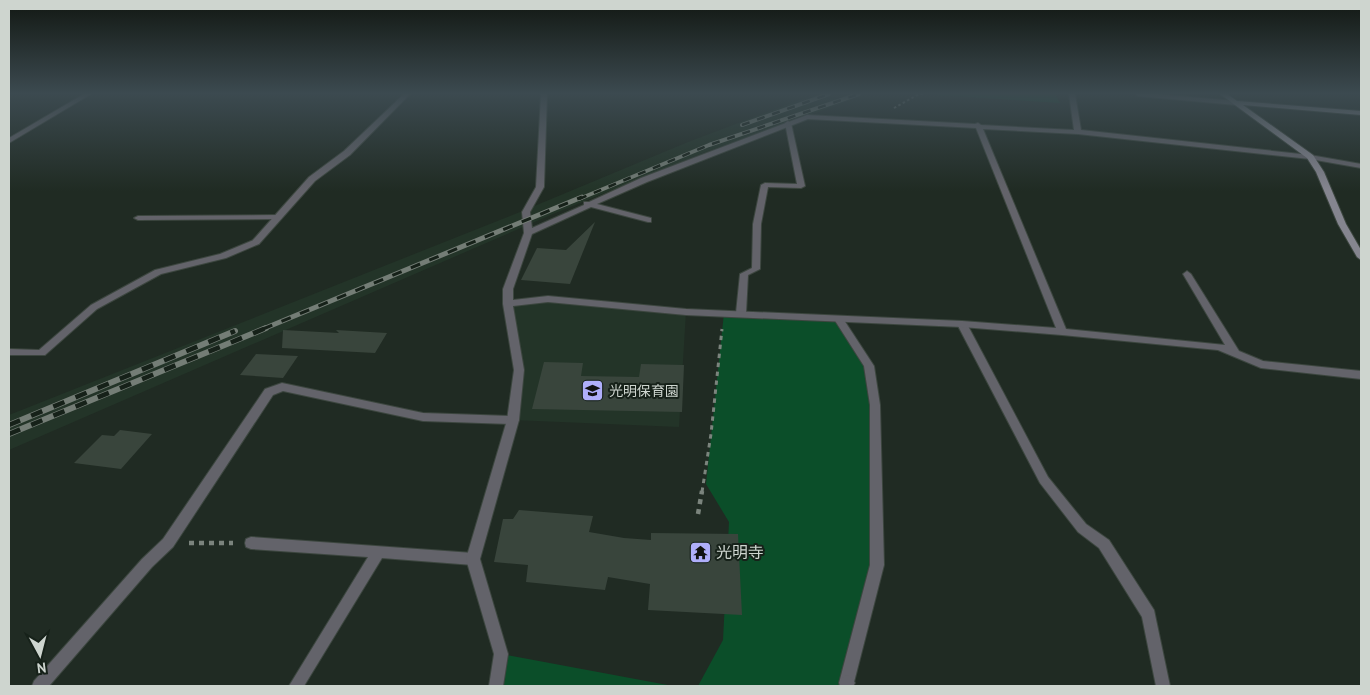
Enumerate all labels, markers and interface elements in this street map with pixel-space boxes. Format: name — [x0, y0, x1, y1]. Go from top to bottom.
school or university icon: 光明保育園 — [581, 379, 605, 403]
place label: 光明保育園 — [609, 382, 679, 400]
temple icon: 光明寺 — [688, 540, 712, 564]
place label: 光明寺 — [716, 542, 764, 562]
north arrow — [15, 630, 65, 680]
text: N — [36, 658, 47, 677]

